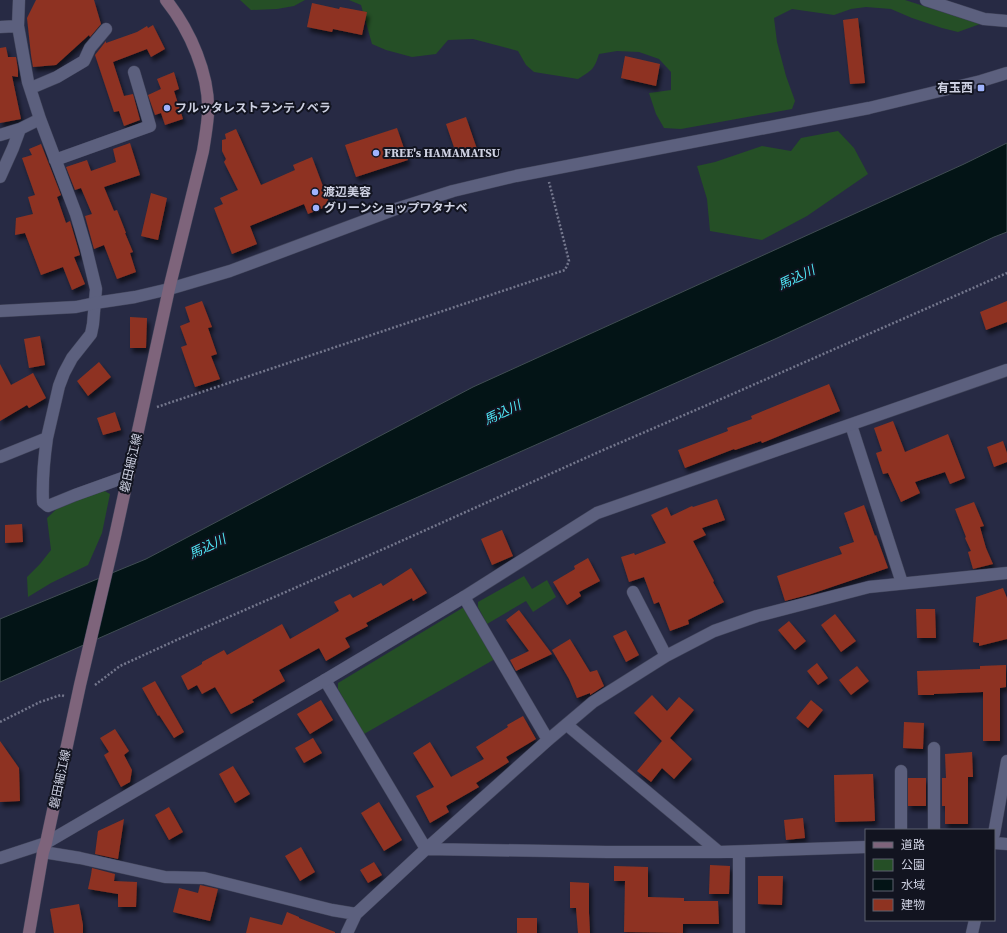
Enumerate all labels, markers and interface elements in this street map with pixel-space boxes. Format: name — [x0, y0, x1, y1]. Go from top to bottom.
place label: 有玉西 — [937, 80, 973, 96]
marker: 有玉西 — [976, 83, 986, 93]
place label: フルッタレストランテノベラ — [175, 100, 331, 116]
marker: フルッタレストランテノベラ — [162, 103, 172, 113]
place label: FREE's HAMAMATSU — [384, 145, 500, 161]
marker: FREE's HAMAMATSU — [371, 148, 381, 158]
place label: 渡辺美容 — [323, 184, 371, 200]
marker: 渡辺美容 — [310, 187, 320, 197]
place label: グリーンショップワタナベ — [324, 200, 467, 216]
marker: グリーンショップワタナベ — [311, 203, 321, 213]
water label: 馬込川 — [775, 261, 819, 293]
water label: 馬込川 — [481, 396, 525, 428]
street label: 磐田細江線 — [116, 432, 146, 494]
water label: 馬込川 — [186, 530, 230, 562]
street label: 磐田細江線 — [46, 748, 74, 810]
legend — [865, 829, 995, 921]
text: 道路 — [901, 837, 925, 853]
text: 公園 — [901, 857, 925, 873]
text: 水域 — [901, 877, 925, 893]
text: 建物 — [901, 897, 925, 913]

